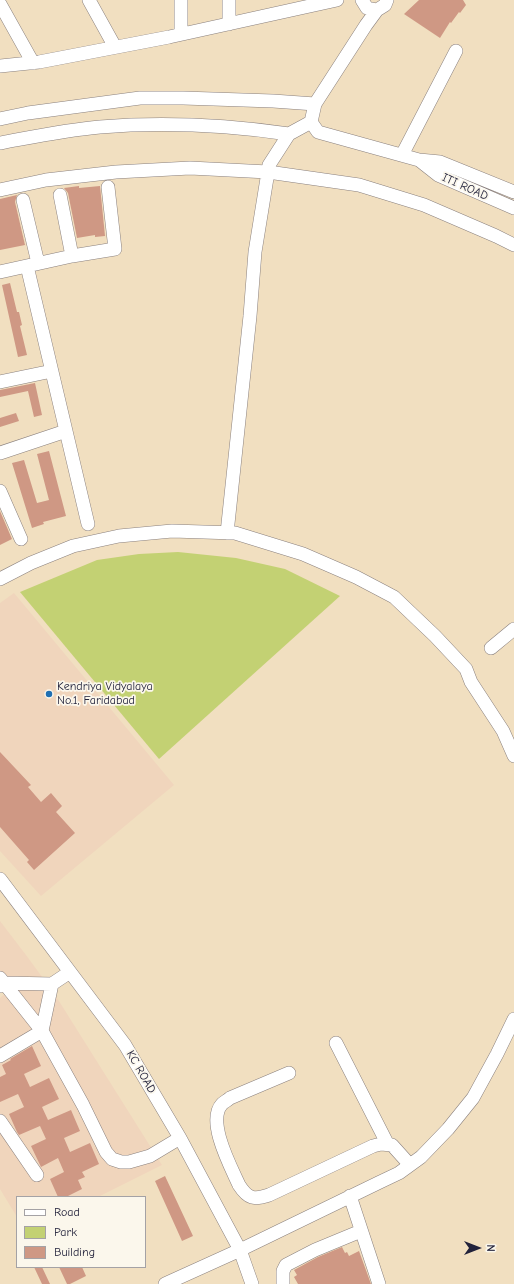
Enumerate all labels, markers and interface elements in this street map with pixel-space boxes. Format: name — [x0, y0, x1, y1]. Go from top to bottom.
street label: ITI ROAD — [440, 170, 490, 204]
place label: Kendriya Vidyalaya No.1, Faridabad — [57, 680, 153, 708]
marker: Kendriya Vidyalaya No.1, Faridabad — [44, 689, 54, 699]
street label: KC ROAD — [123, 1048, 159, 1096]
legend — [16, 1196, 146, 1268]
text: Road — [54, 1205, 80, 1219]
text: Park — [54, 1225, 77, 1239]
north arrow — [458, 1228, 498, 1268]
text: N — [484, 1244, 497, 1252]
text: Building — [54, 1245, 95, 1259]

